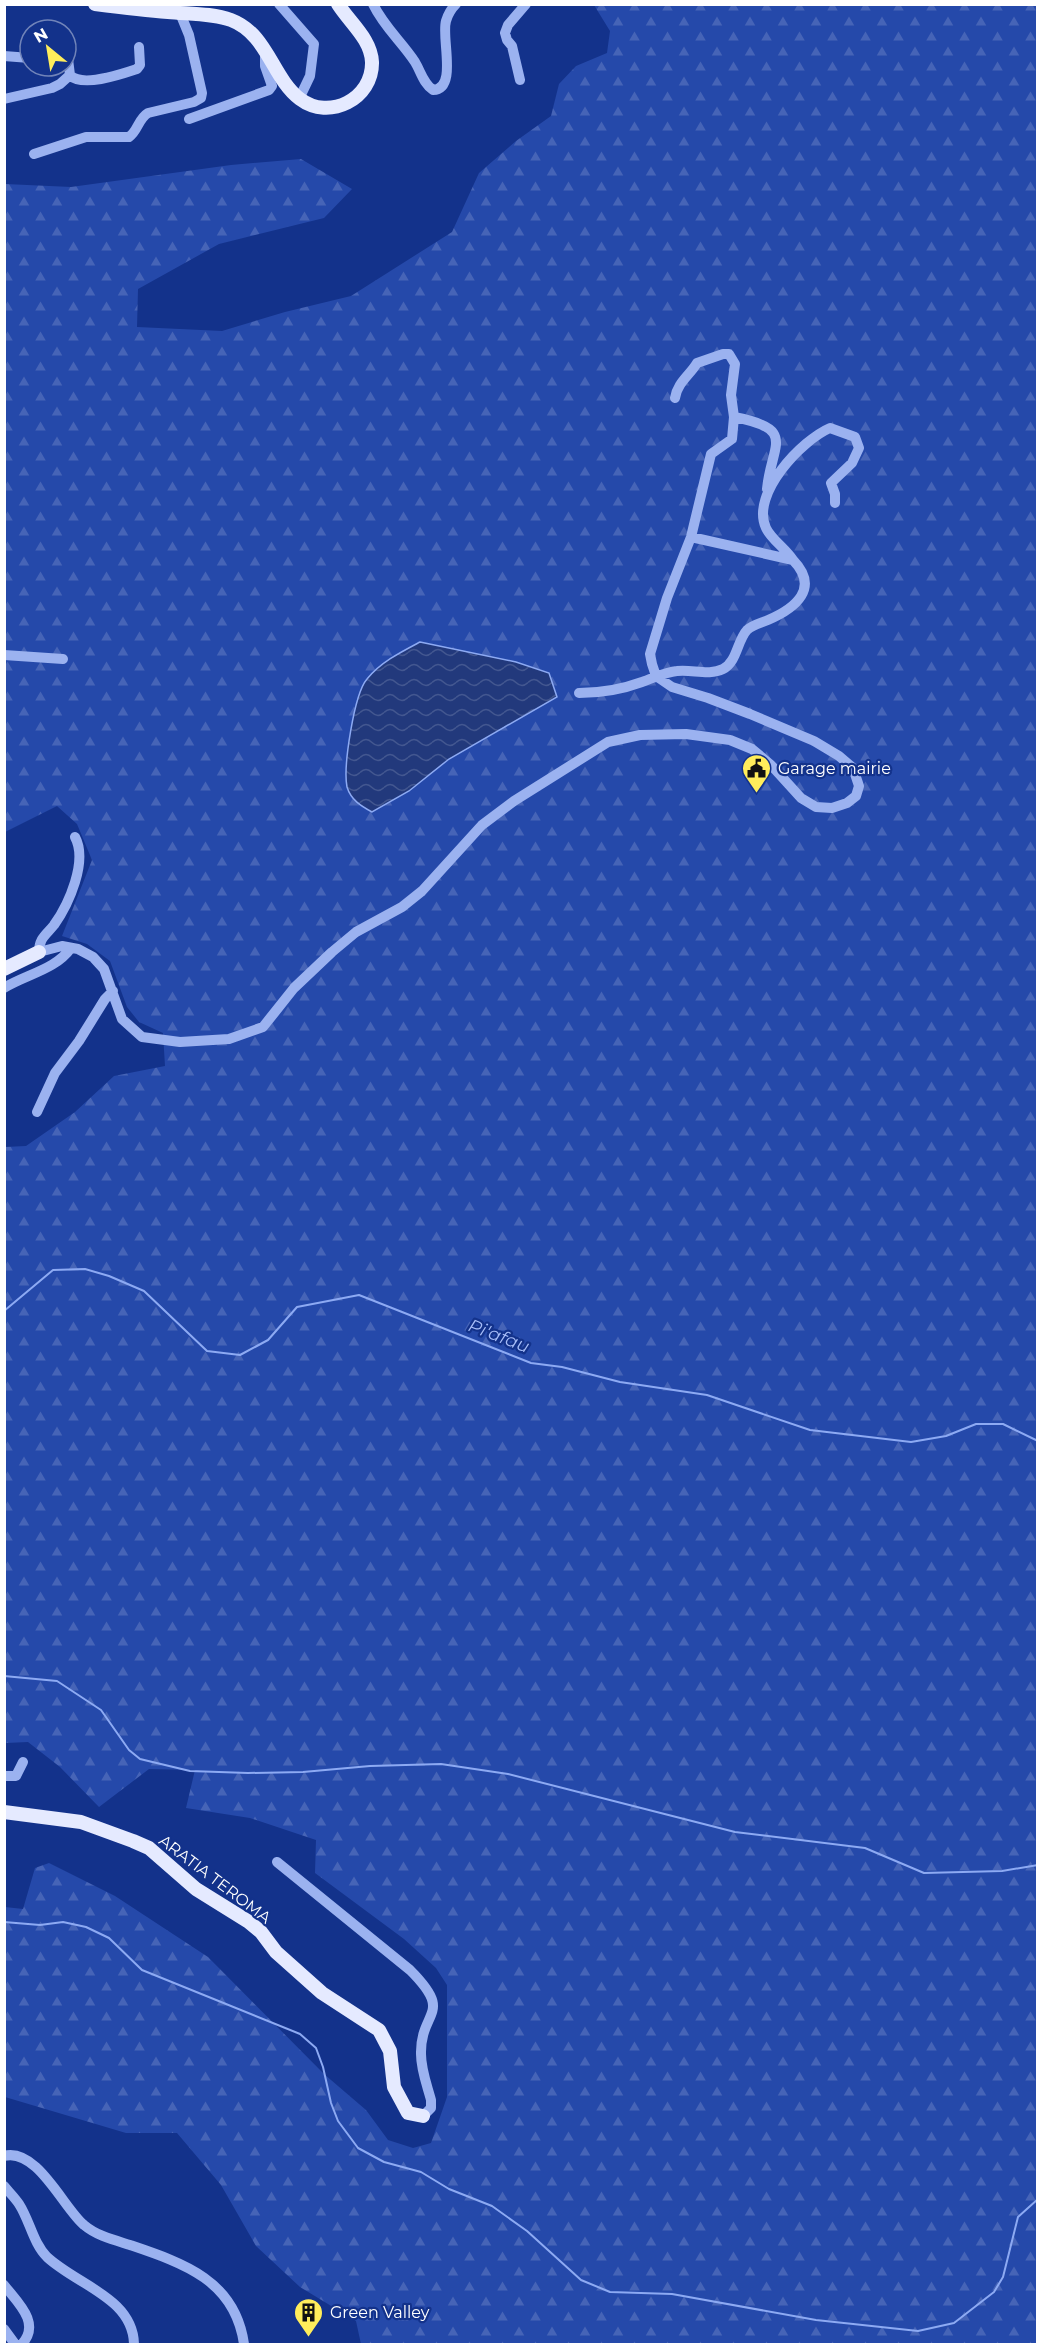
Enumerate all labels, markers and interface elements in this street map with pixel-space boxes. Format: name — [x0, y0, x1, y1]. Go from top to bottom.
north arrow — [18, 18, 78, 78]
text: N — [30, 24, 51, 47]
public building icon: Garage mairie — [741, 752, 773, 794]
place label: Garage mairie — [778, 759, 891, 778]
water label: Pi'afau — [465, 1314, 533, 1358]
street label: ARATIA TEROMA — [155, 1831, 275, 1928]
building icon: Green Valley — [293, 2296, 325, 2338]
place label: Green Valley — [330, 2303, 430, 2322]

